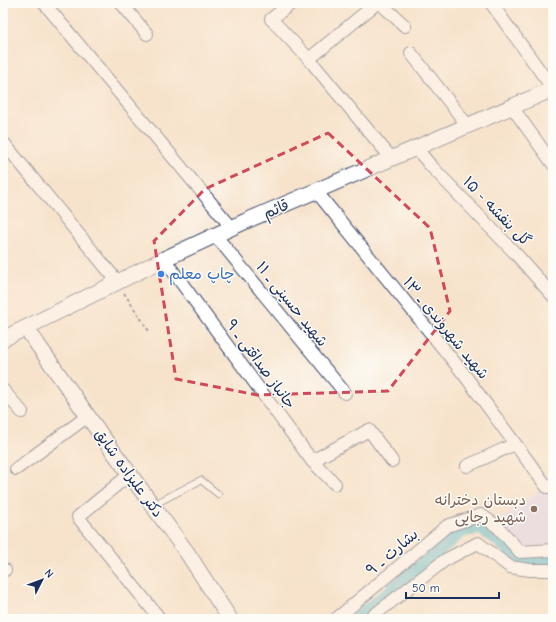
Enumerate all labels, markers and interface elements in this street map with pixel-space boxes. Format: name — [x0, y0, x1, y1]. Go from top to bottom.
street label: گل بنفشه - ۱۵ — [459, 172, 535, 250]
street label: قائم — [260, 196, 293, 225]
street label: شهید حسینی ـ ۱۱ — [252, 258, 332, 351]
place label: چاپ معلم — [169, 265, 234, 286]
marker: چاپ معلم — [156, 269, 166, 279]
street label: شهید شهروندی ـ ۱۳ — [399, 273, 493, 383]
street label: جانباز صداقتی ـ ۹ — [222, 316, 299, 413]
street label: دکتر علیزاده شایق — [91, 425, 167, 521]
place label: دبستان دخترانه شهید رجایی — [435, 491, 526, 527]
marker: دبستان دخترانه شهید رجایی — [529, 504, 539, 514]
street label: بشارت ـ ۹ — [362, 525, 422, 579]
north arrow — [22, 560, 62, 600]
text: N — [42, 567, 56, 581]
scale bar — [406, 574, 499, 600]
text: 50 m — [412, 581, 440, 595]

